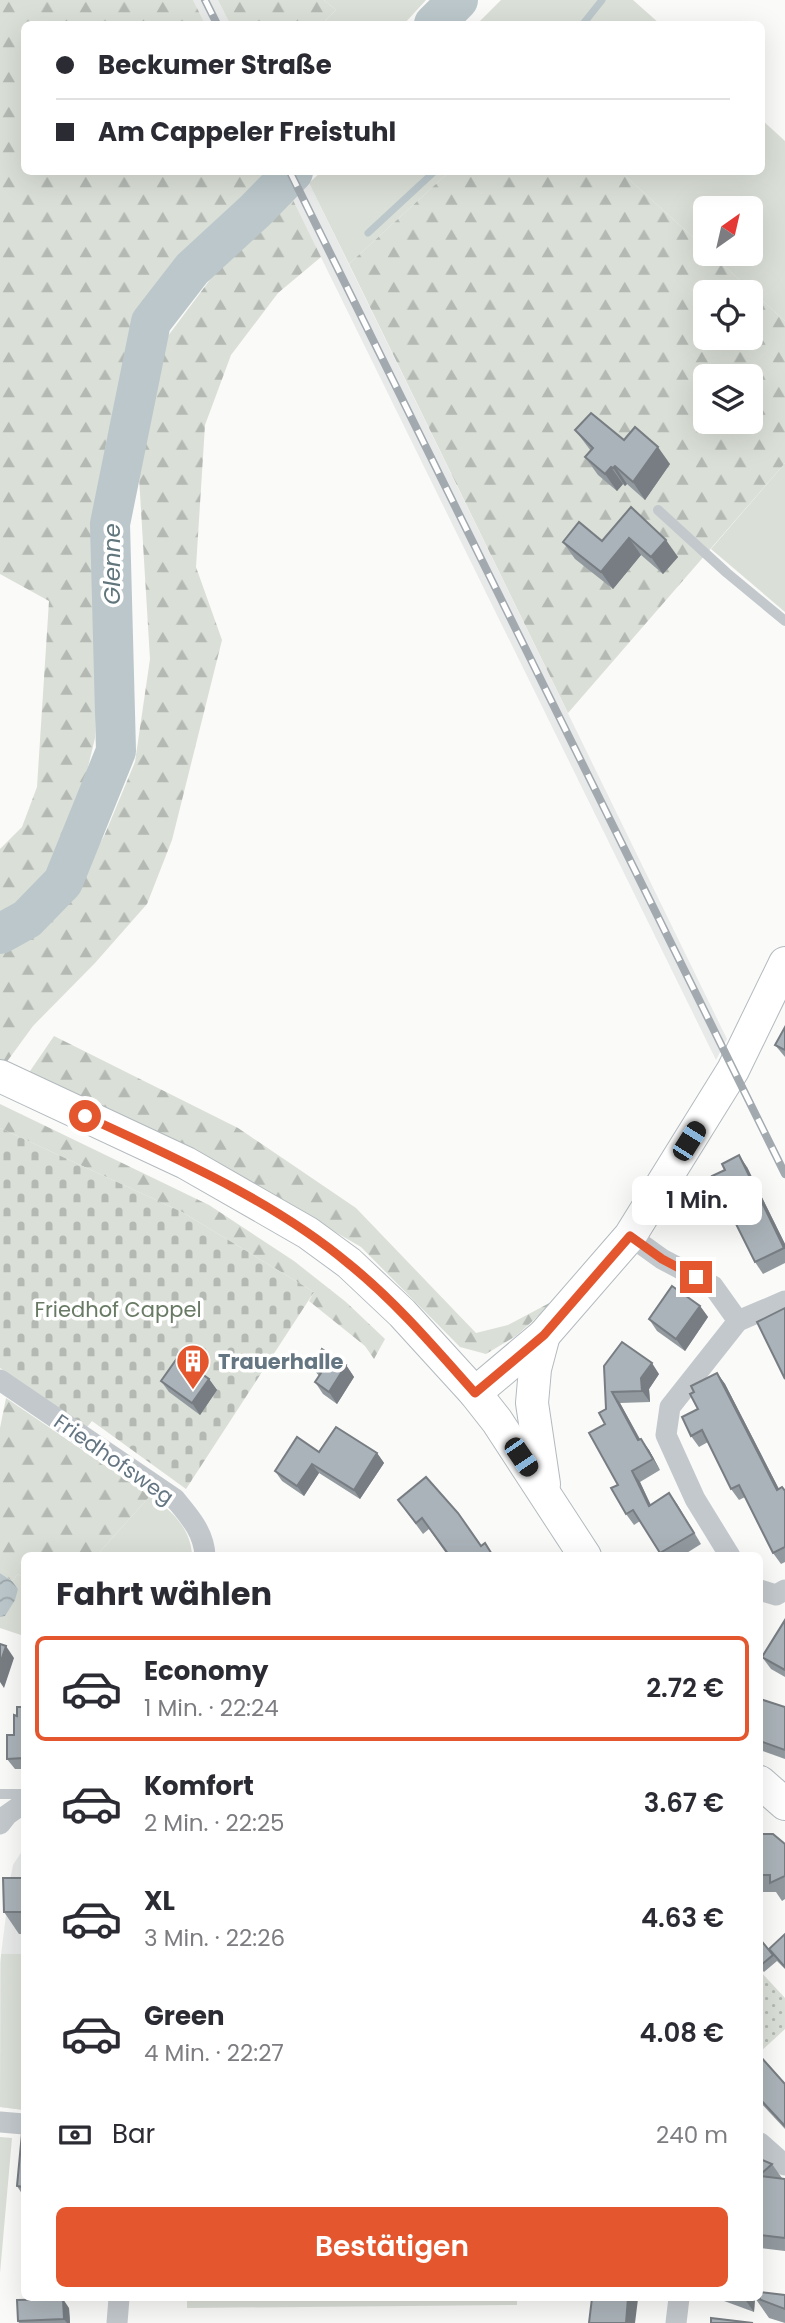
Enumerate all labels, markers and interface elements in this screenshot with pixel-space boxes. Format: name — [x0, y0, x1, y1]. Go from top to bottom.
text: Beckumer Straße — [98, 47, 332, 83]
text: Am Cappeler Freistuhl — [98, 114, 396, 150]
north arrow — [693, 196, 763, 266]
map controls — [693, 196, 763, 434]
button: locate — [693, 280, 763, 350]
button: layers — [693, 364, 763, 434]
water label: Glenne — [96, 523, 128, 605]
route start — [69, 1100, 101, 1132]
car — [669, 1118, 710, 1164]
callout: 1 Min. — [631, 1176, 761, 1224]
text: 1 Min. — [666, 1184, 728, 1216]
route end — [680, 1261, 712, 1293]
park label: Friedhof Cappel — [34, 1295, 202, 1324]
building icon: Trauerhalle — [174, 1342, 212, 1391]
place label: Trauerhalle — [218, 1347, 344, 1376]
street label: Friedhofsweg — [48, 1407, 180, 1511]
car — [501, 1434, 542, 1480]
text: Fahrt wählen — [56, 1571, 272, 1616]
text: Economy — [144, 1653, 268, 1689]
icon: car — [60, 1657, 123, 1720]
text: 2.72 € — [646, 1670, 724, 1706]
text: 1 Min. · 22:24 — [144, 1692, 279, 1724]
text: Komfort — [144, 1768, 254, 1804]
icon: car — [60, 1772, 123, 1835]
text: 3.67 € — [644, 1785, 724, 1821]
text: 2 Min. · 22:25 — [144, 1807, 285, 1839]
text: XL — [144, 1883, 175, 1919]
icon: car — [60, 1887, 123, 1950]
text: 4.63 € — [641, 1900, 724, 1936]
text: 3 Min. · 22:26 — [144, 1922, 285, 1954]
text: Green — [144, 1998, 225, 2034]
icon: car — [60, 2002, 123, 2065]
text: 4.08 € — [640, 2015, 724, 2051]
text: 4 Min. · 22:27 — [144, 2037, 284, 2069]
icon: cash — [56, 2116, 94, 2154]
text: Bar — [112, 2116, 155, 2152]
text: 240 m — [656, 2119, 728, 2151]
button: Bestätigen — [56, 2207, 728, 2287]

